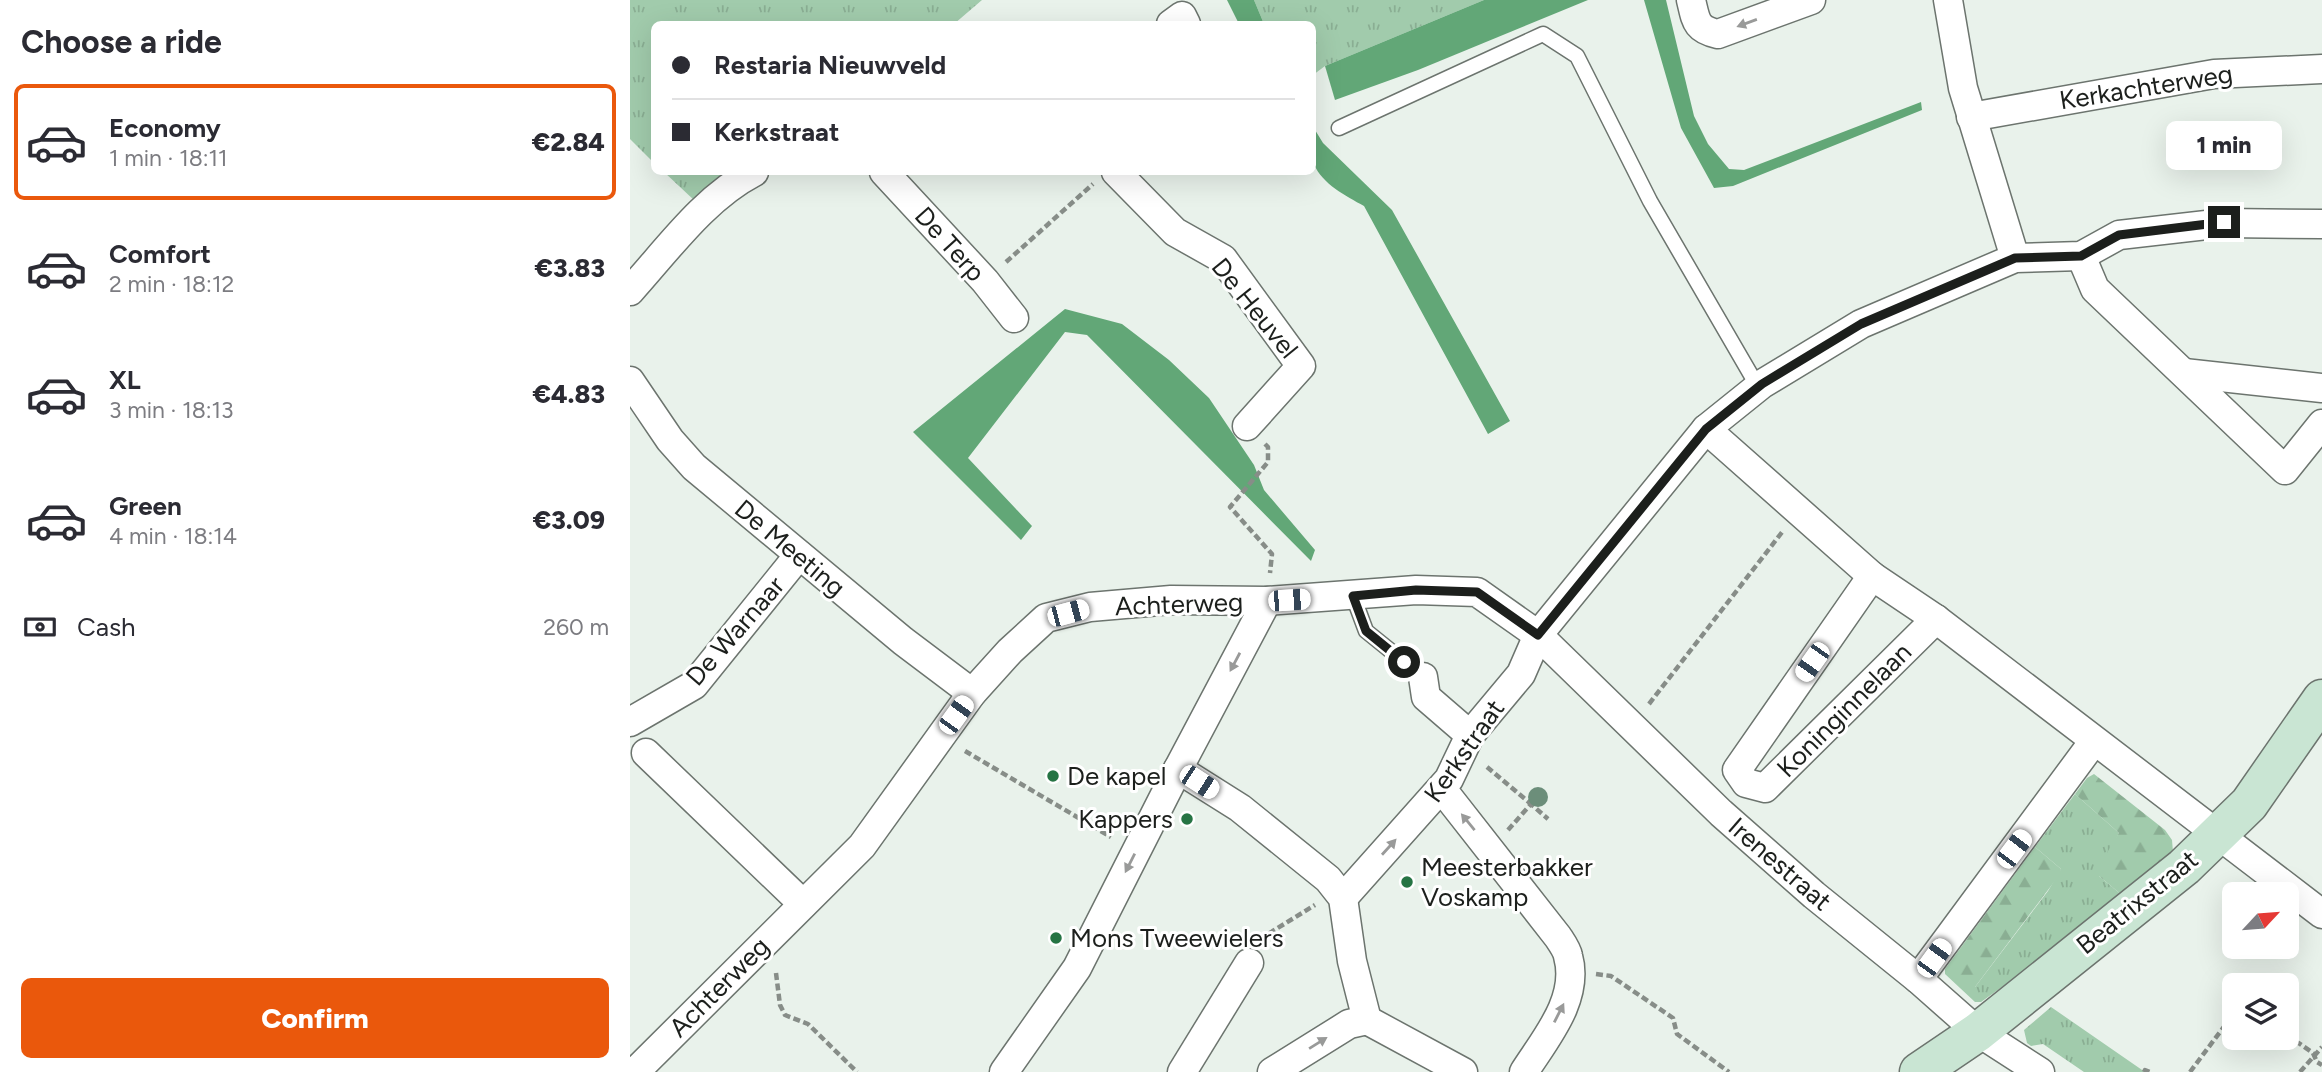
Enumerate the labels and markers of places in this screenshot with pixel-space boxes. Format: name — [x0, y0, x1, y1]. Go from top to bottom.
place label: De kapel — [1067, 760, 1166, 792]
marker: De kapel — [1045, 768, 1061, 784]
place label: Kappers — [1078, 803, 1173, 835]
marker: Kappers — [1179, 811, 1195, 827]
place label: Meesterbakker Voskamp — [1421, 851, 1593, 913]
marker: Meesterbakker Voskamp — [1399, 874, 1415, 890]
place label: Mons Tweewielers — [1070, 922, 1284, 954]
marker: Mons Tweewielers — [1048, 930, 1064, 946]

